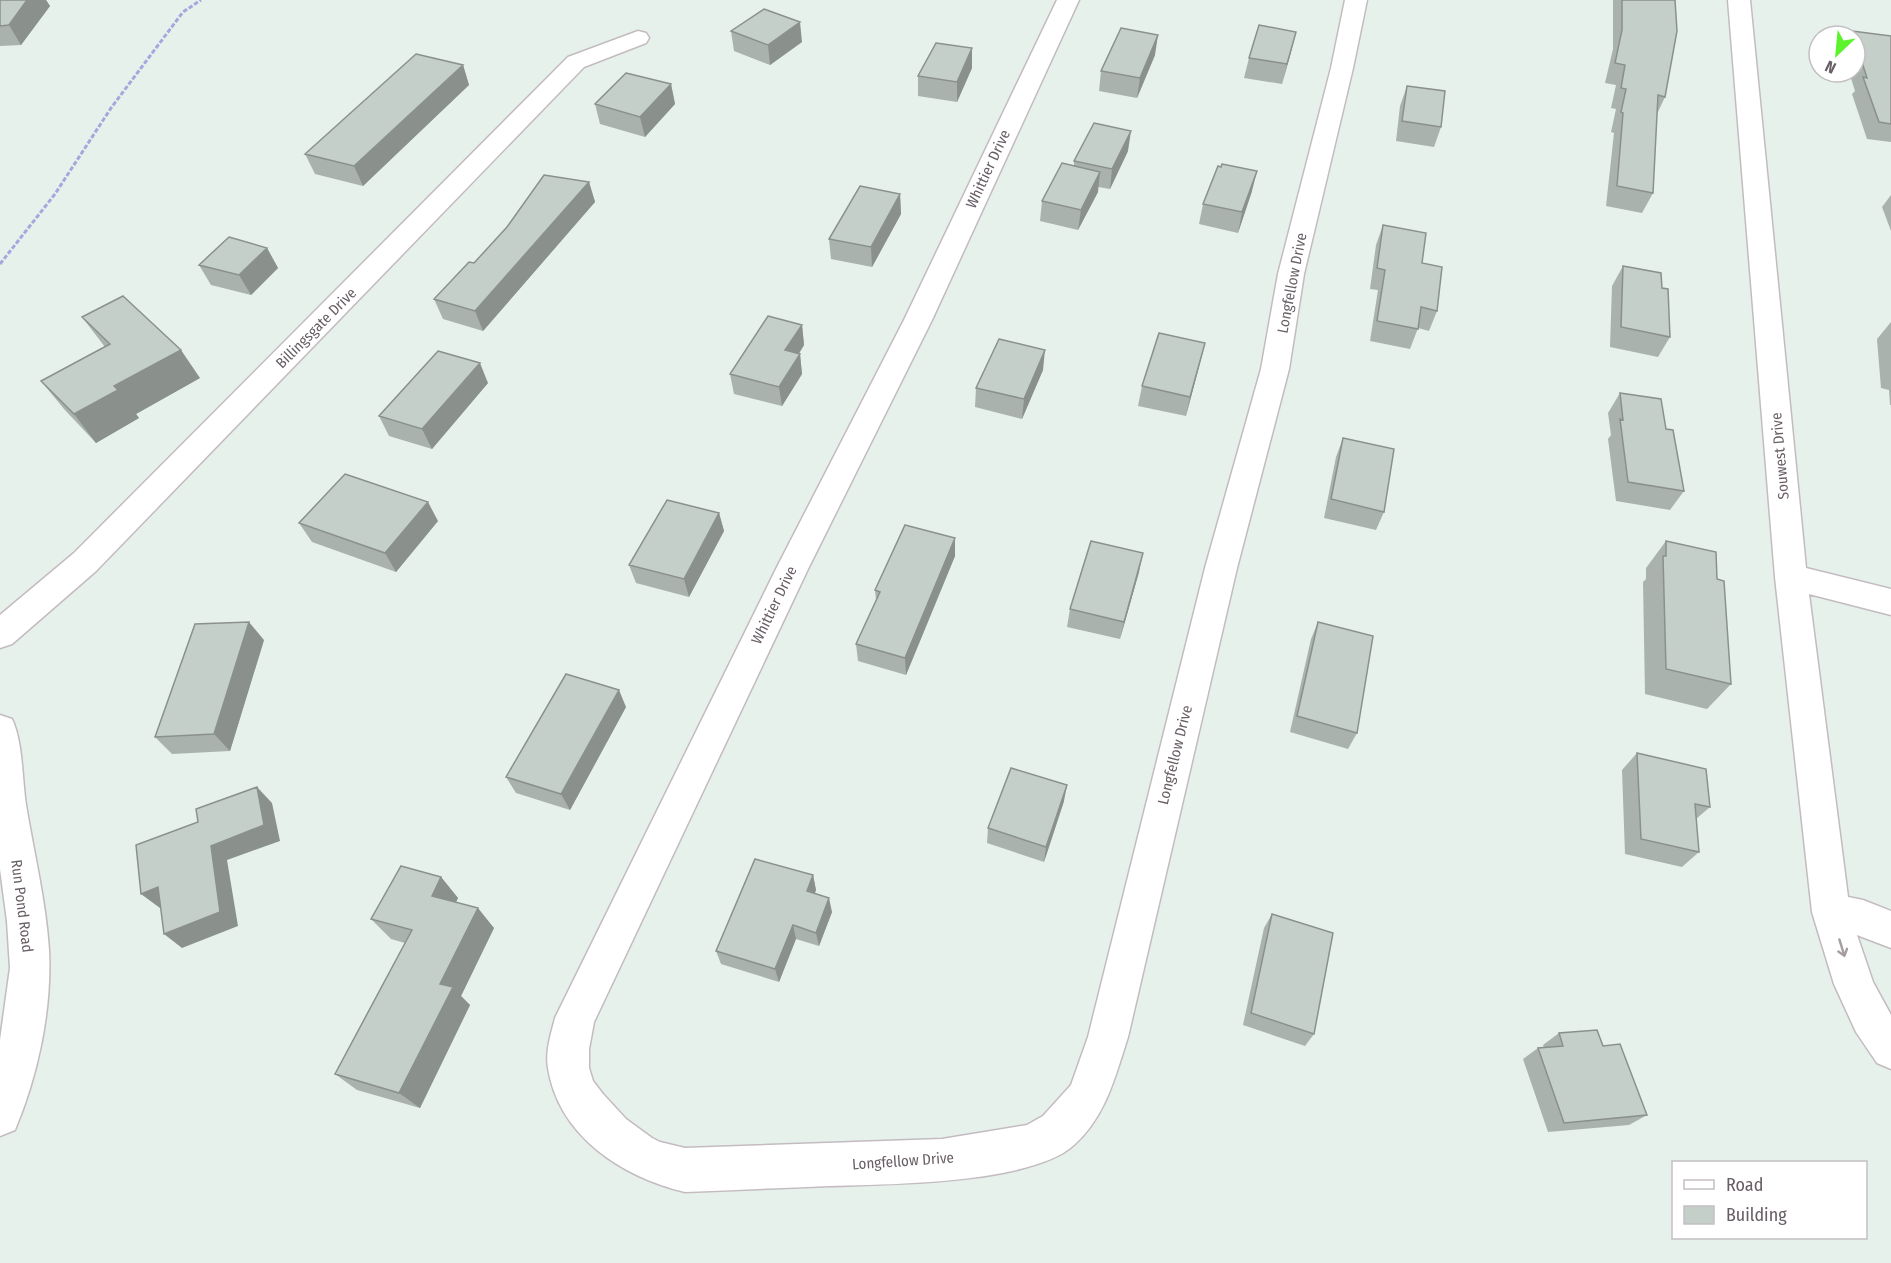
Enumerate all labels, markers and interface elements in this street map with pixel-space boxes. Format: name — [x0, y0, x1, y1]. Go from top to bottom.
north arrow — [1807, 24, 1867, 84]
text: N — [1822, 56, 1839, 78]
street label: Whittier Drive — [962, 127, 1014, 211]
street label: Longfellow Drive — [1273, 231, 1311, 335]
street label: Billingsgate Drive — [272, 284, 360, 372]
street label: Souwest Drive — [1767, 412, 1793, 500]
street label: Whittier Drive — [747, 563, 801, 647]
street label: Longfellow Drive — [1154, 703, 1196, 807]
street label: Run Pond Road — [7, 859, 37, 953]
one-way arrow — [1837, 938, 1848, 957]
street label: Longfellow Drive — [852, 1148, 954, 1174]
legend — [1672, 1161, 1867, 1239]
text: Road — [1726, 1174, 1763, 1196]
text: Building — [1726, 1204, 1787, 1226]

